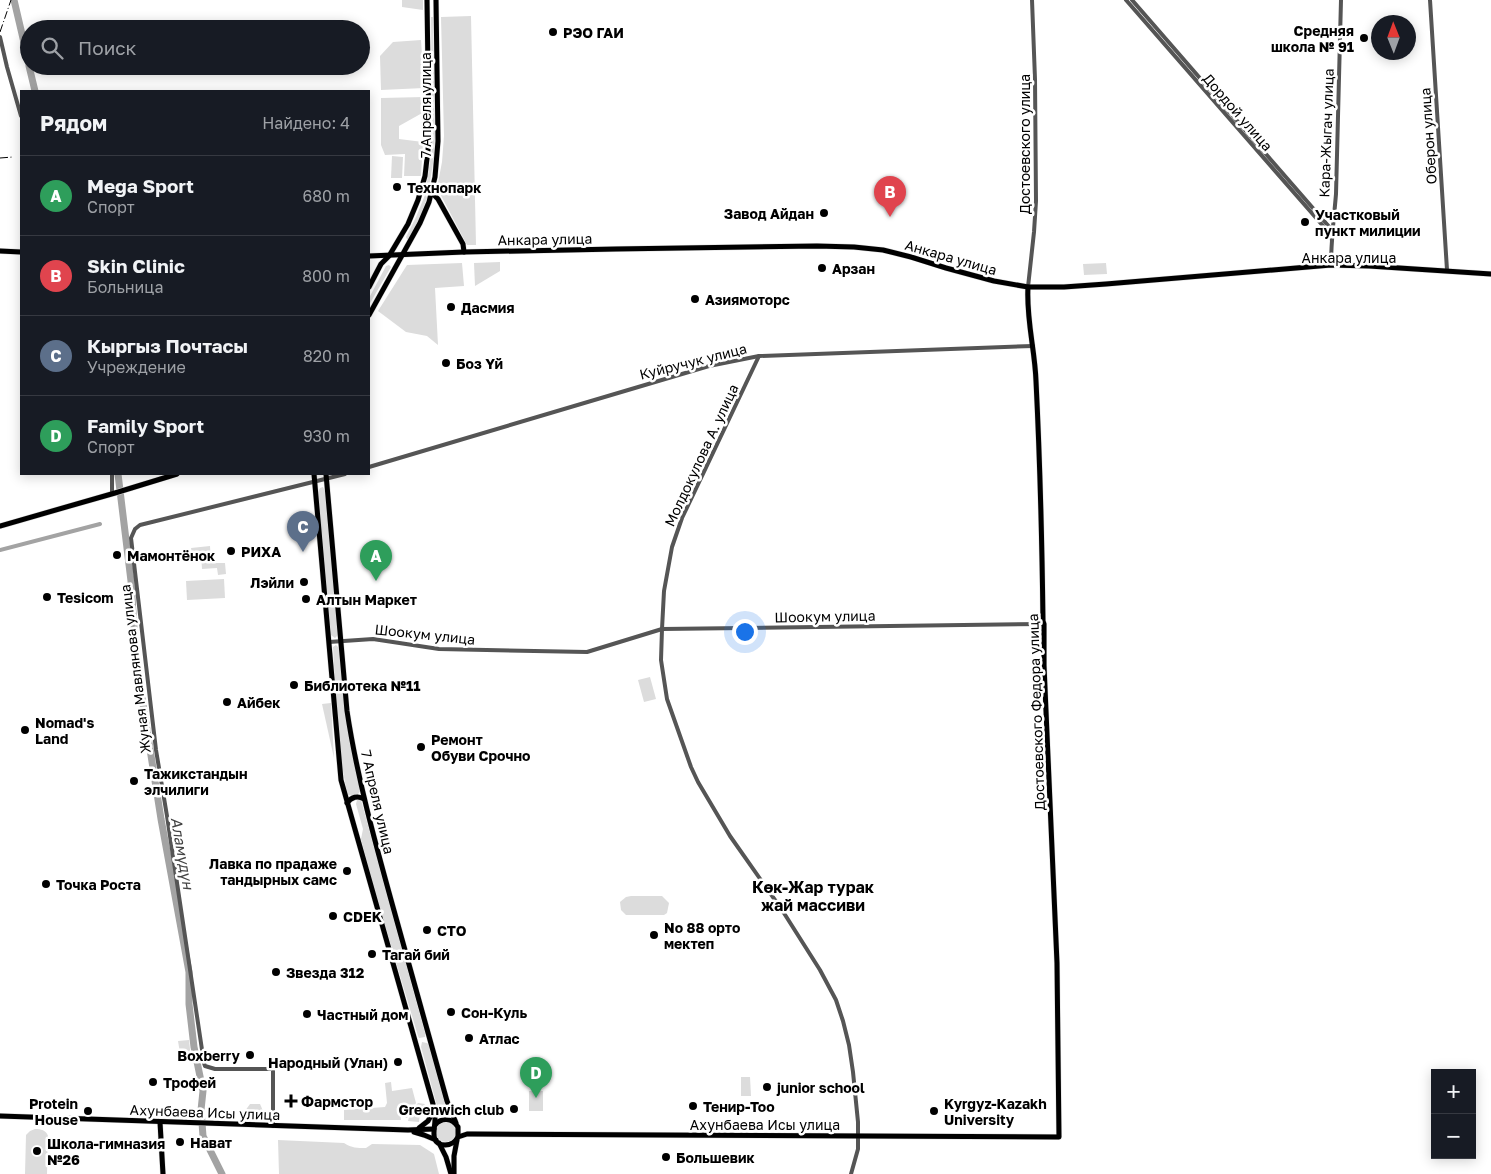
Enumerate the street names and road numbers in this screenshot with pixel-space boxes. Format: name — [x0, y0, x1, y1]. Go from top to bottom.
street label: 7 Апреля улица — [417, 52, 434, 158]
street label: Кара-Жыгач улица — [1315, 68, 1337, 198]
street label: Дордой улица — [1200, 70, 1276, 154]
street label: Достоевского улица — [1016, 74, 1033, 214]
street label: Оберон улица — [1416, 87, 1440, 185]
street label: Анкара улица — [497, 230, 593, 248]
street label: Анкара улица — [903, 236, 999, 278]
street label: Анкара улица — [1302, 249, 1396, 266]
street label: Куйручук улица — [638, 339, 748, 383]
street label: Молдокулова А. улица — [660, 381, 742, 529]
street label: Жуная Мавлянова улица — [116, 584, 154, 754]
street label: Шоокум улица — [774, 607, 876, 625]
street label: Достоевского Федора улица — [1024, 613, 1048, 811]
street label: Шоокум улица — [374, 620, 476, 648]
street label: 7 Апреля улица — [358, 748, 398, 856]
street label: Ахунбаева Исы улица — [129, 1101, 281, 1123]
street label: Ахунбаева Исы улица — [690, 1116, 840, 1133]

